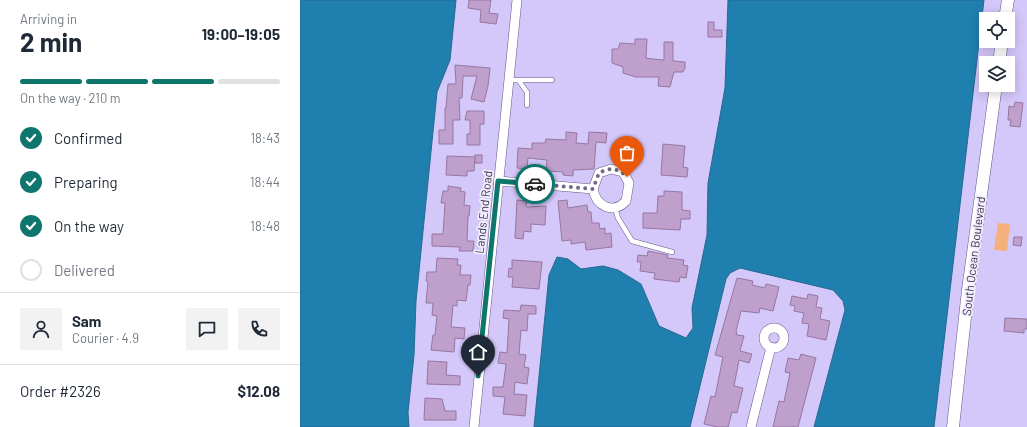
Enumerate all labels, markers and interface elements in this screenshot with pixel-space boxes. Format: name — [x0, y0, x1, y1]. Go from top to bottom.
text: Arriving in — [20, 11, 77, 27]
map controls — [979, 12, 1015, 92]
button: locate — [979, 12, 1015, 48]
text: 19:00–19:05 — [202, 25, 280, 43]
text: 2 min — [20, 26, 82, 57]
button: layers — [979, 56, 1015, 92]
text: On the way · 210 m — [20, 90, 121, 106]
icon: check — [20, 127, 42, 149]
text: Confirmed — [54, 129, 122, 147]
text: 18:43 — [250, 130, 280, 146]
pin — [610, 136, 644, 177]
icon: bag — [616, 142, 638, 164]
courier — [515, 164, 555, 204]
street label: Lands End Road — [472, 170, 494, 254]
icon: check — [20, 171, 42, 193]
text: Preparing — [54, 173, 118, 191]
icon: car — [524, 173, 546, 195]
text: 18:44 — [250, 174, 280, 190]
street label: South Ocean Boulevard — [959, 195, 987, 317]
icon: check — [20, 215, 42, 237]
text: On the way — [54, 217, 124, 235]
text: 18:48 — [250, 218, 280, 234]
text: Delivered — [54, 261, 115, 279]
button: person — [20, 308, 62, 350]
button: chat — [186, 308, 228, 350]
button: phone — [238, 308, 280, 350]
text: Sam — [72, 312, 101, 330]
text: Courier · 4.9 — [72, 330, 139, 346]
pin — [461, 335, 495, 376]
icon: home — [467, 341, 489, 363]
text: Order #2326 — [20, 382, 101, 400]
text: $12.08 — [237, 382, 280, 400]

